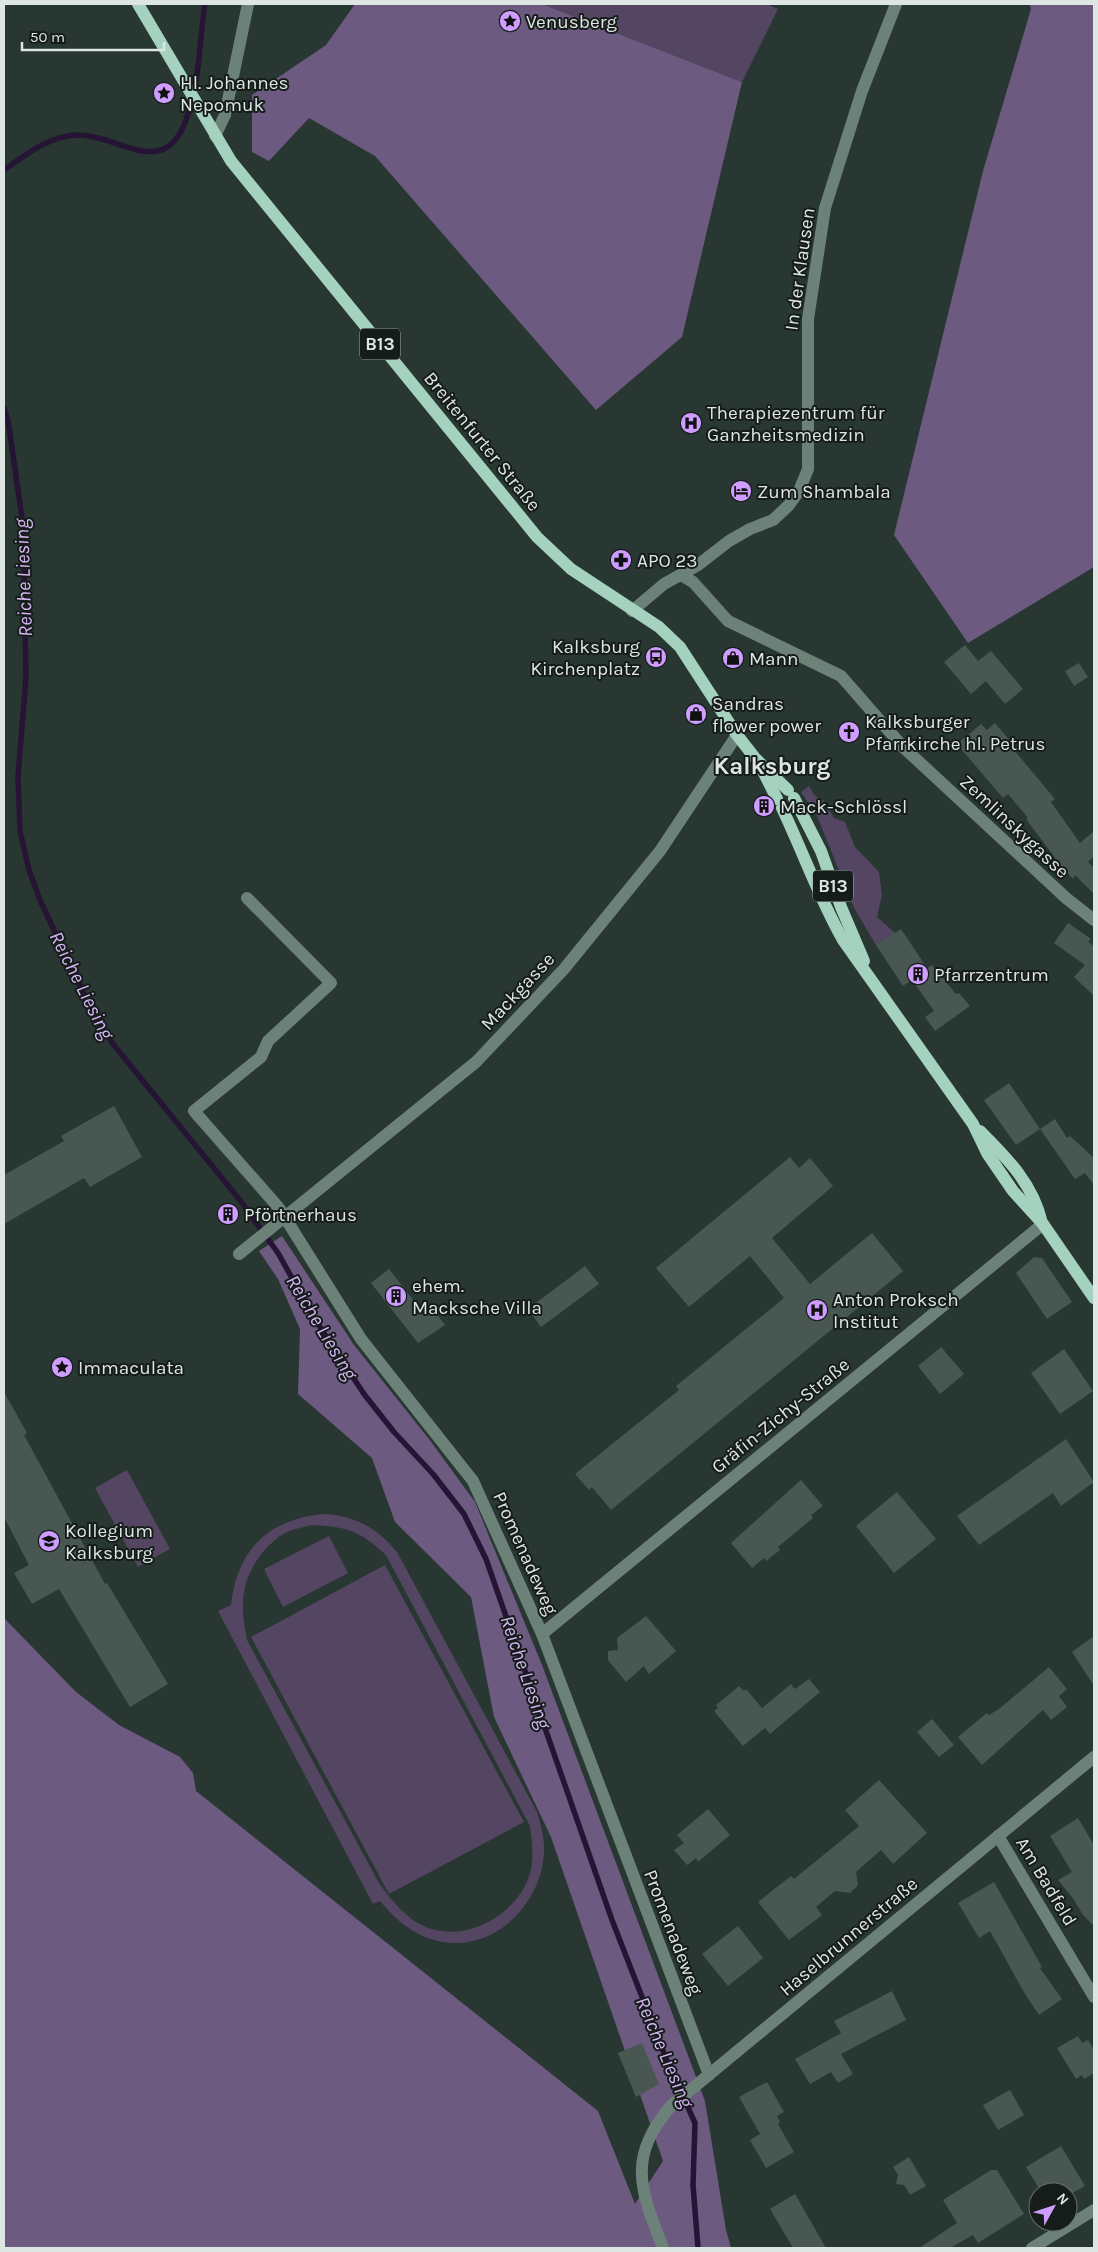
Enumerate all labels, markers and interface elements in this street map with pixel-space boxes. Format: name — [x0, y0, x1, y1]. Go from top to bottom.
place icon: Venusberg — [498, 9, 522, 33]
place label: Venusberg — [526, 11, 617, 33]
scale bar — [22, 20, 165, 52]
text: 50 m — [30, 28, 65, 46]
place label: Hl. Johannes Nepomuk — [180, 72, 289, 116]
place icon: Hl. Johannes Nepomuk — [152, 81, 176, 105]
street label: In der Klausen — [780, 206, 819, 332]
road number: B13 — [360, 328, 400, 359]
street label: Breitenfurter Straße — [419, 367, 545, 516]
place label: Therapiezentrum für Ganzheitsmedizin — [707, 402, 885, 446]
hospital icon: Therapiezentrum für Ganzheitsmedizin — [679, 411, 703, 435]
hotel icon: Zum Shambala — [729, 479, 753, 503]
place label: Zum Shambala — [757, 481, 891, 503]
water label: Reiche Liesing — [10, 518, 37, 637]
pharmacy icon: APO 23 — [609, 548, 633, 572]
place label: APO 23 — [637, 550, 697, 572]
place label: Kalksburg Kirchenplatz — [530, 636, 640, 680]
bus stop icon: Kalksburg Kirchenplatz — [644, 645, 668, 669]
shop icon: Mann — [721, 646, 745, 670]
place label: Mann — [749, 648, 799, 670]
place label: Sandras flower power — [712, 693, 821, 737]
shop icon: Sandras flower power — [684, 702, 708, 726]
place label: Kalksburger Pfarrkirche hl. Petrus — [865, 711, 1045, 755]
church icon: Kalksburger Pfarrkirche hl. Petrus — [837, 720, 861, 744]
district label: Kalksburg — [714, 752, 830, 780]
street label: Zemlinskygasse — [955, 771, 1073, 883]
building icon: Mack-Schlössl — [752, 794, 776, 818]
place label: Mack-Schlössl — [780, 796, 907, 818]
road number: B13 — [813, 870, 853, 901]
water label: Reiche Liesing — [44, 927, 119, 1044]
street label: Mackgasse — [476, 948, 559, 1035]
building icon: Pfarrzentrum — [906, 962, 930, 986]
place label: Pfarrzentrum — [934, 964, 1049, 986]
building icon: Pförtnerhaus — [216, 1202, 240, 1226]
place label: Pförtnerhaus — [244, 1204, 357, 1226]
water label: Reiche Liesing — [281, 1271, 362, 1385]
place label: ehem. Macksche Villa — [412, 1275, 542, 1319]
building icon: ehem. Macksche Villa — [384, 1284, 408, 1308]
place label: Anton Proksch Institut — [833, 1289, 959, 1333]
hospital icon: Anton Proksch Institut — [805, 1298, 829, 1322]
street label: Gräfin-Zichy-Straße — [707, 1353, 854, 1478]
place icon: Immaculata — [50, 1355, 74, 1379]
place label: Immaculata — [78, 1357, 184, 1379]
street label: Promenadeweg — [488, 1488, 562, 1619]
place label: Kollegium Kalksburg — [65, 1520, 153, 1564]
school or university icon: Kollegium Kalksburg — [37, 1529, 61, 1553]
water label: Reiche Liesing — [495, 1613, 556, 1733]
street label: Am Badfeld — [1011, 1833, 1081, 1930]
street label: Promenadeweg — [639, 1867, 707, 1998]
street label: Haselbrunnerstraße — [775, 1873, 922, 2001]
water label: Reiche Liesing — [631, 1993, 699, 2112]
north arrow — [1028, 2182, 1078, 2232]
text: N — [1053, 2190, 1072, 2208]

